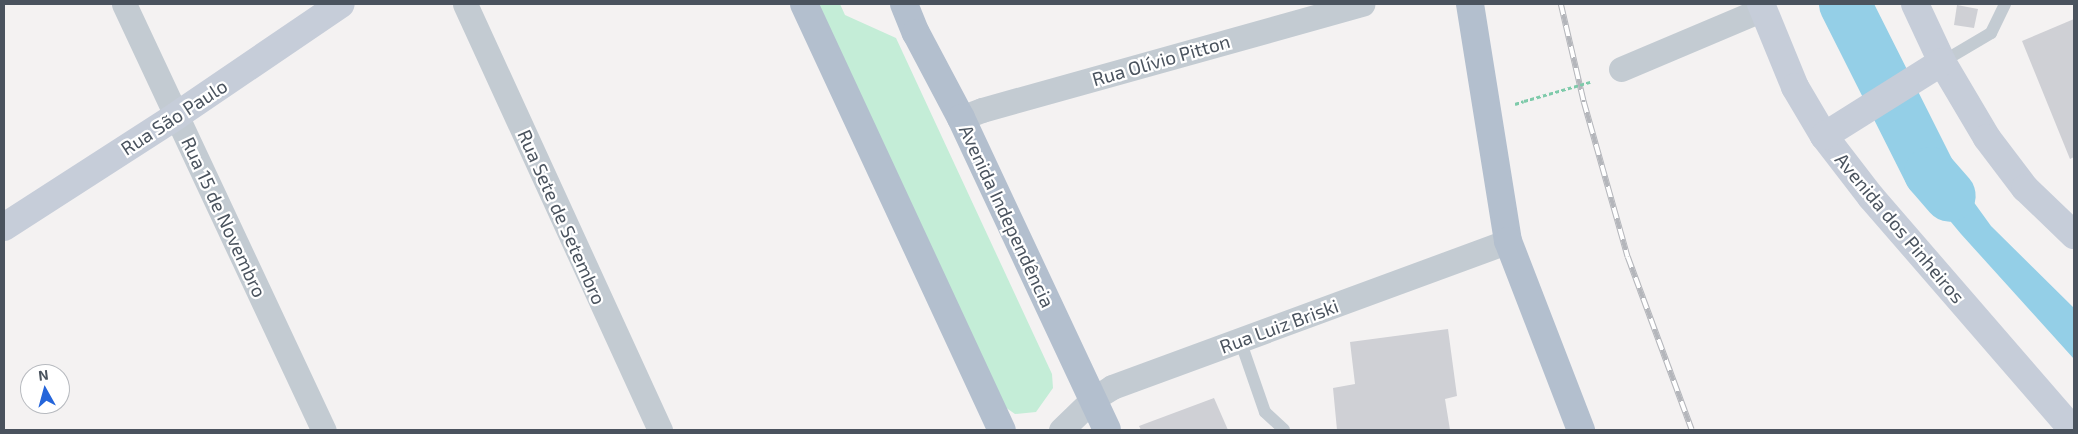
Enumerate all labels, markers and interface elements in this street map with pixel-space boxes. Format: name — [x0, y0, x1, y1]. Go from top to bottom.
street label: Rua Olívio Pitton — [1089, 29, 1233, 91]
street label: Rua São Paulo — [117, 74, 231, 160]
street label: Avenida Independência — [955, 121, 1059, 311]
street label: Rua Sete de Setembro — [513, 126, 611, 308]
street label: Rua 15 de Novembro — [177, 133, 271, 301]
street label: Avenida dos Pinheiros — [1830, 148, 1970, 308]
street label: Rua Luiz Briski — [1217, 294, 1341, 358]
north arrow — [20, 364, 70, 414]
text: N — [37, 366, 49, 384]

